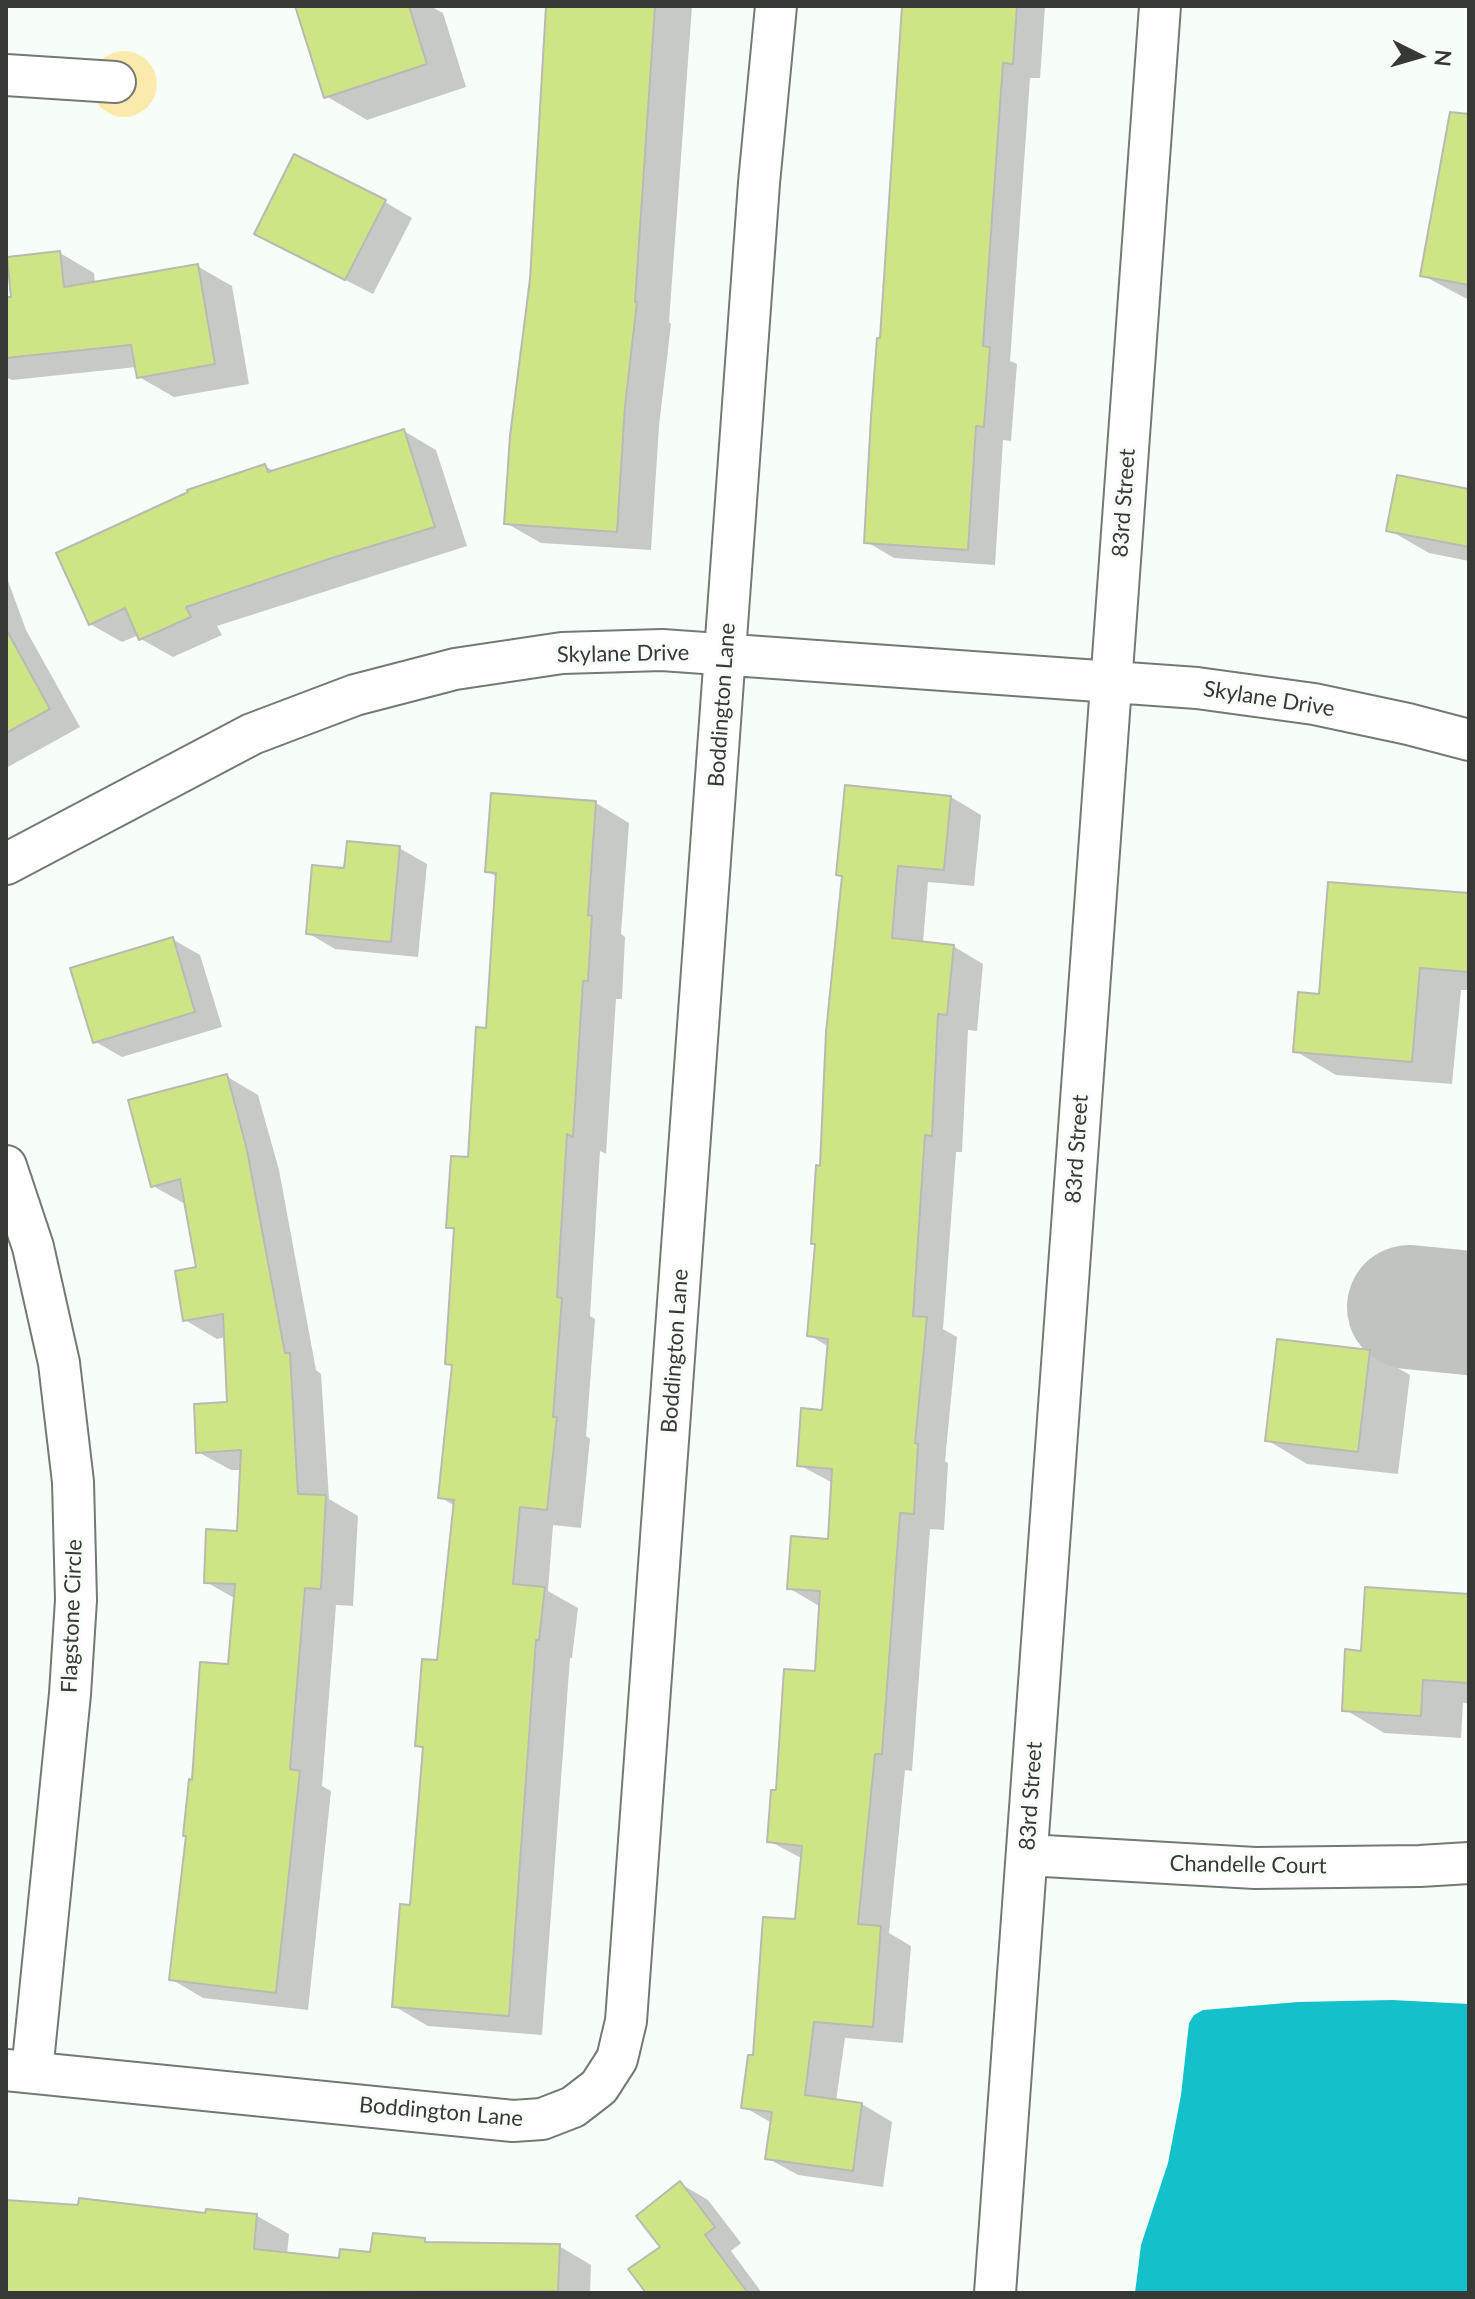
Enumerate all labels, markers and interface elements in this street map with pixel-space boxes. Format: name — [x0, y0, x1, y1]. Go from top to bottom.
north arrow — [1379, 16, 1459, 96]
text: N — [1429, 49, 1458, 68]
street label: 83rd Street — [1107, 448, 1141, 558]
street label: Boddington Lane — [703, 622, 741, 788]
street label: Skylane Drive — [557, 640, 689, 668]
street label: Skylane Drive — [1202, 676, 1336, 722]
street label: 83rd Street — [1060, 1094, 1094, 1204]
street label: Boddington Lane — [656, 1268, 694, 1434]
street label: Flagstone Circle — [56, 1539, 88, 1693]
street label: 83rd Street — [1014, 1741, 1048, 1851]
street label: Chandelle Court — [1169, 1850, 1327, 1880]
street label: Boddington Lane — [358, 2092, 524, 2132]

